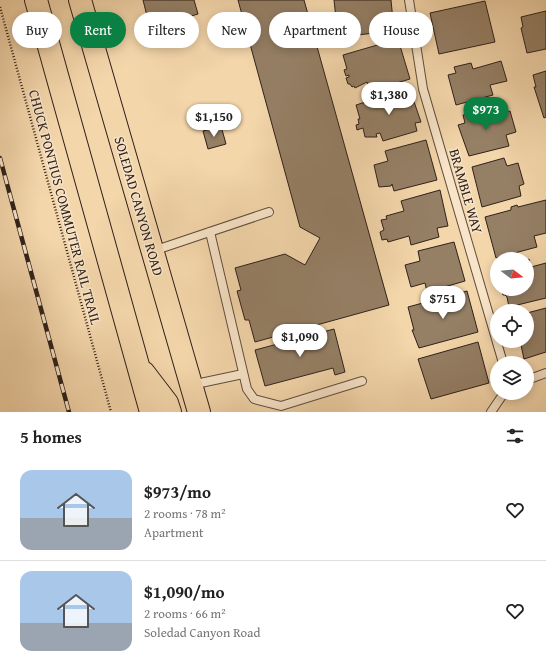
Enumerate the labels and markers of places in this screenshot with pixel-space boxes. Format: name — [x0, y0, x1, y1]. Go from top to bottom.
pin: $1,380 — [356, 82, 422, 116]
pin: $973 — [462, 97, 510, 131]
pin: $1,150 — [181, 104, 247, 138]
pin: $751 — [419, 286, 467, 320]
pin: $1,090 — [267, 324, 333, 358]

